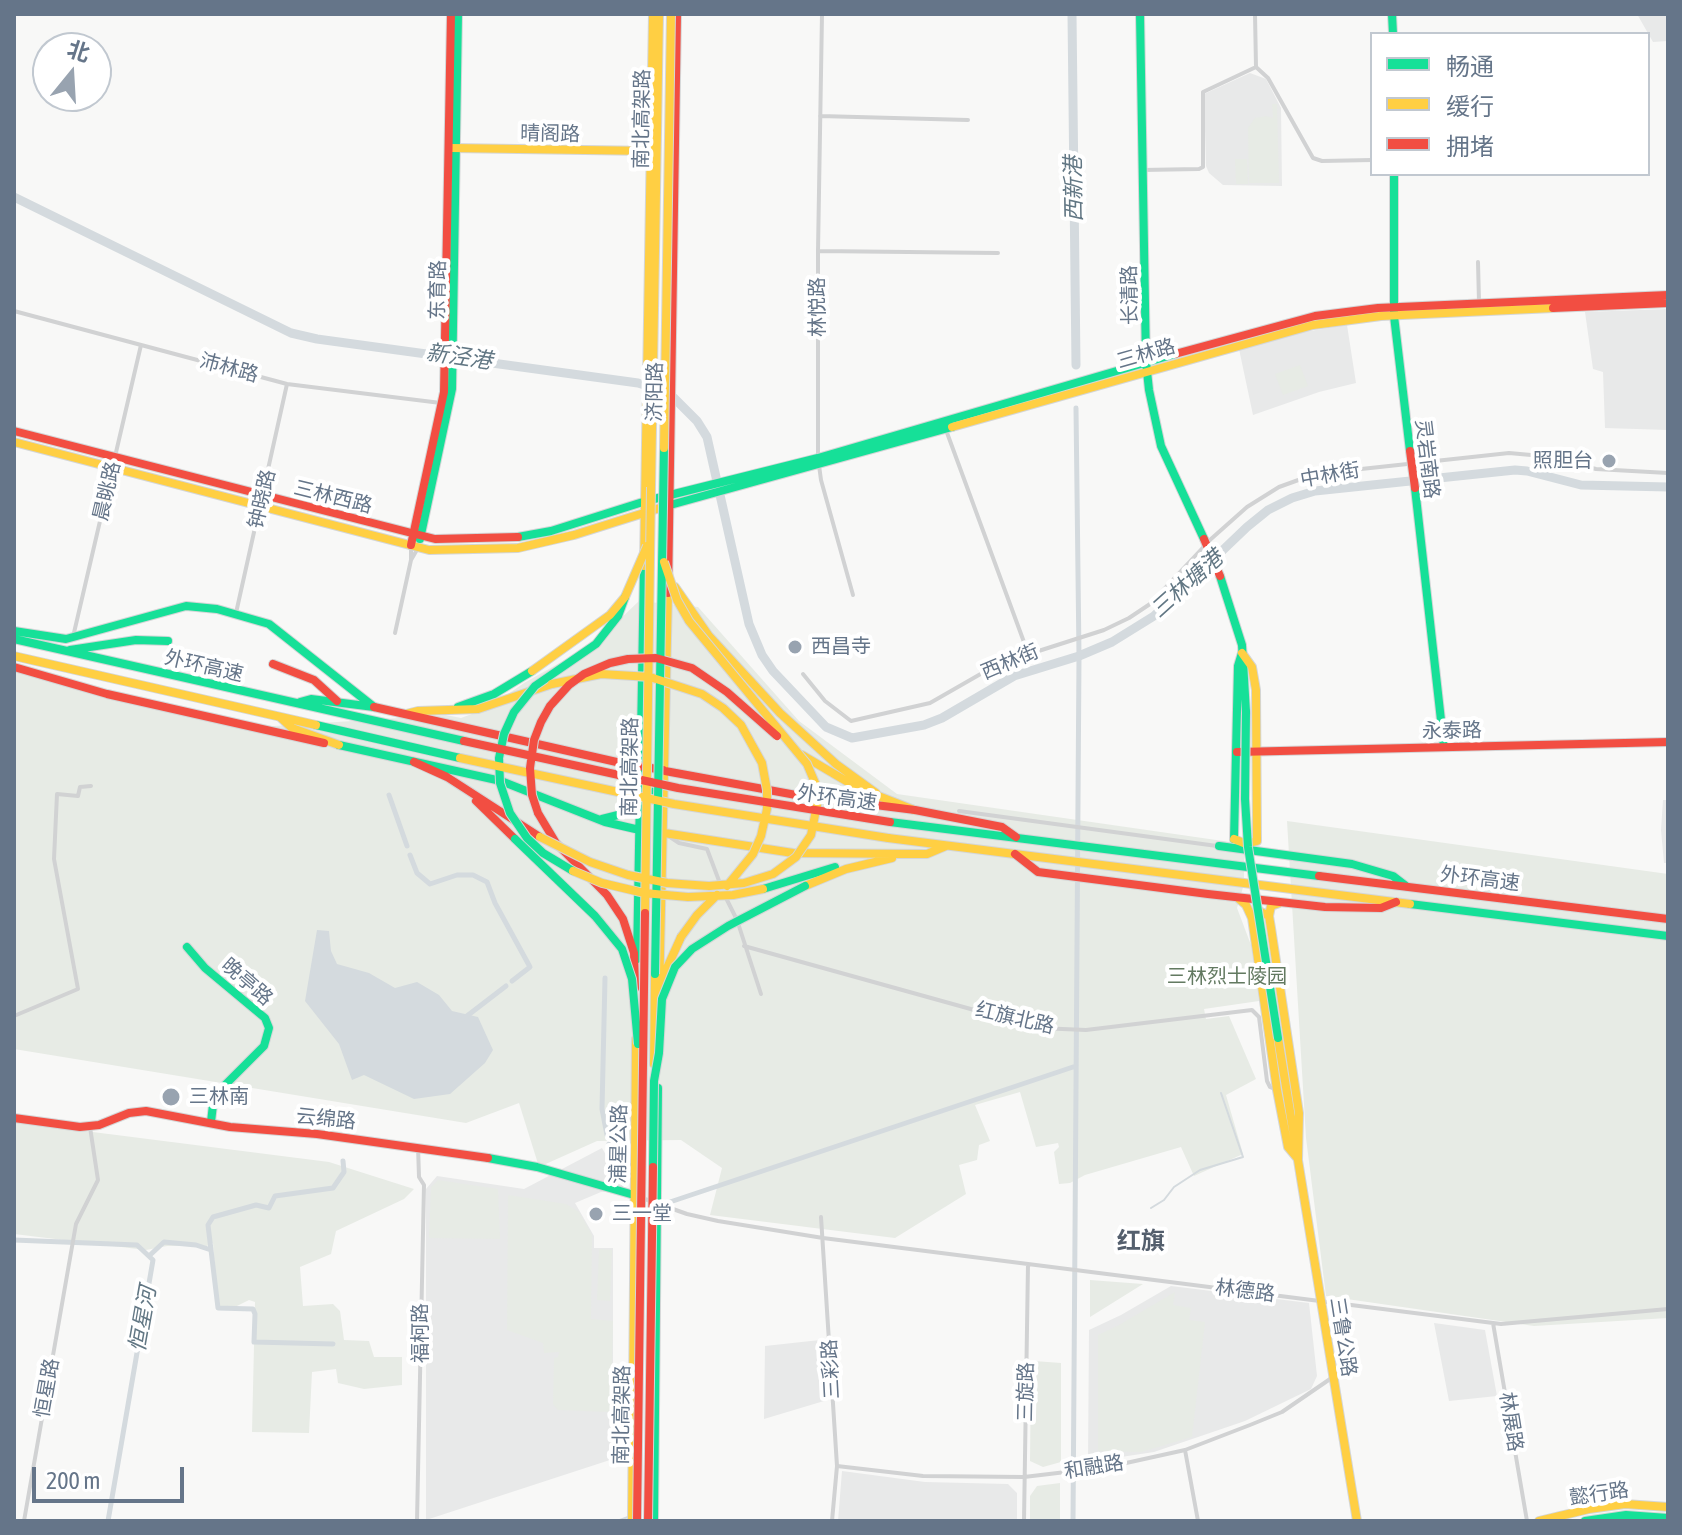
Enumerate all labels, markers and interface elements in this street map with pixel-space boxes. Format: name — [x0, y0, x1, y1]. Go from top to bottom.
north arrow — [32, 32, 112, 112]
legend — [1370, 32, 1650, 176]
text: 北 — [64, 35, 93, 67]
text: 畅通 — [1446, 53, 1494, 80]
street label: 南北高架路 — [629, 69, 655, 169]
text: 缓行 — [1446, 93, 1494, 120]
street label: 晴阁路 — [520, 121, 580, 147]
text: 拥堵 — [1446, 133, 1494, 160]
water label: 西新港 — [1060, 156, 1088, 222]
street label: 东育路 — [425, 260, 451, 320]
street label: 长清路 — [1117, 265, 1143, 325]
street label: 林悦路 — [806, 277, 830, 337]
street label: 三林路 — [1114, 334, 1178, 374]
water label: 新泾港 — [424, 339, 494, 375]
street label: 沛林路 — [197, 349, 261, 387]
street label: 济阳路 — [642, 362, 668, 422]
street label: 灵岩南路 — [1410, 418, 1444, 500]
place label: 照胆台 — [1533, 449, 1593, 473]
marker: 照胆台 — [1600, 452, 1618, 470]
street label: 中林街 — [1298, 458, 1362, 492]
street label: 晨眺路 — [89, 459, 125, 523]
street label: 钟晓路 — [244, 467, 280, 531]
street label: 三林西路 — [291, 476, 375, 518]
water label: 三林塘港 — [1145, 545, 1229, 623]
place label: 西昌寺 — [811, 635, 871, 659]
marker: 西昌寺 — [786, 638, 804, 656]
street label: 西林街 — [978, 639, 1042, 685]
street label: 外环高速 — [162, 645, 246, 687]
street label: 南北高架路 — [617, 717, 643, 817]
street label: 永泰路 — [1422, 718, 1482, 744]
street label: 外环高速 — [796, 781, 878, 815]
street label: 外环高速 — [1439, 862, 1521, 896]
street label: 晚亭路 — [216, 953, 278, 1011]
park label: 三林烈士陵园 — [1167, 965, 1287, 989]
street label: 红旗北路 — [973, 997, 1057, 1039]
place label: 三林南 — [189, 1085, 249, 1109]
marker: 三林南 — [160, 1086, 182, 1108]
street label: 云绵路 — [295, 1104, 357, 1134]
street label: 浦星公路 — [606, 1104, 632, 1184]
place label: 三一堂 — [612, 1202, 672, 1226]
marker: 三一堂 — [587, 1205, 605, 1223]
district label: 红旗 — [1117, 1227, 1165, 1255]
street label: 林德路 — [1214, 1275, 1276, 1307]
water label: 恒星河 — [124, 1284, 162, 1354]
street label: 三鲁公路 — [1325, 1296, 1361, 1378]
street label: 福柯路 — [409, 1303, 433, 1363]
street label: 三彩路 — [817, 1338, 845, 1400]
street label: 恒星路 — [30, 1356, 64, 1420]
street label: 三旋路 — [1013, 1362, 1039, 1422]
street label: 南北高架路 — [609, 1365, 635, 1465]
street label: 林展路 — [1494, 1390, 1528, 1454]
street label: 和融路 — [1062, 1450, 1126, 1484]
scale bar — [36, 1451, 188, 1501]
text: 200 m — [46, 1467, 100, 1494]
street label: 懿行路 — [1568, 1478, 1630, 1510]

